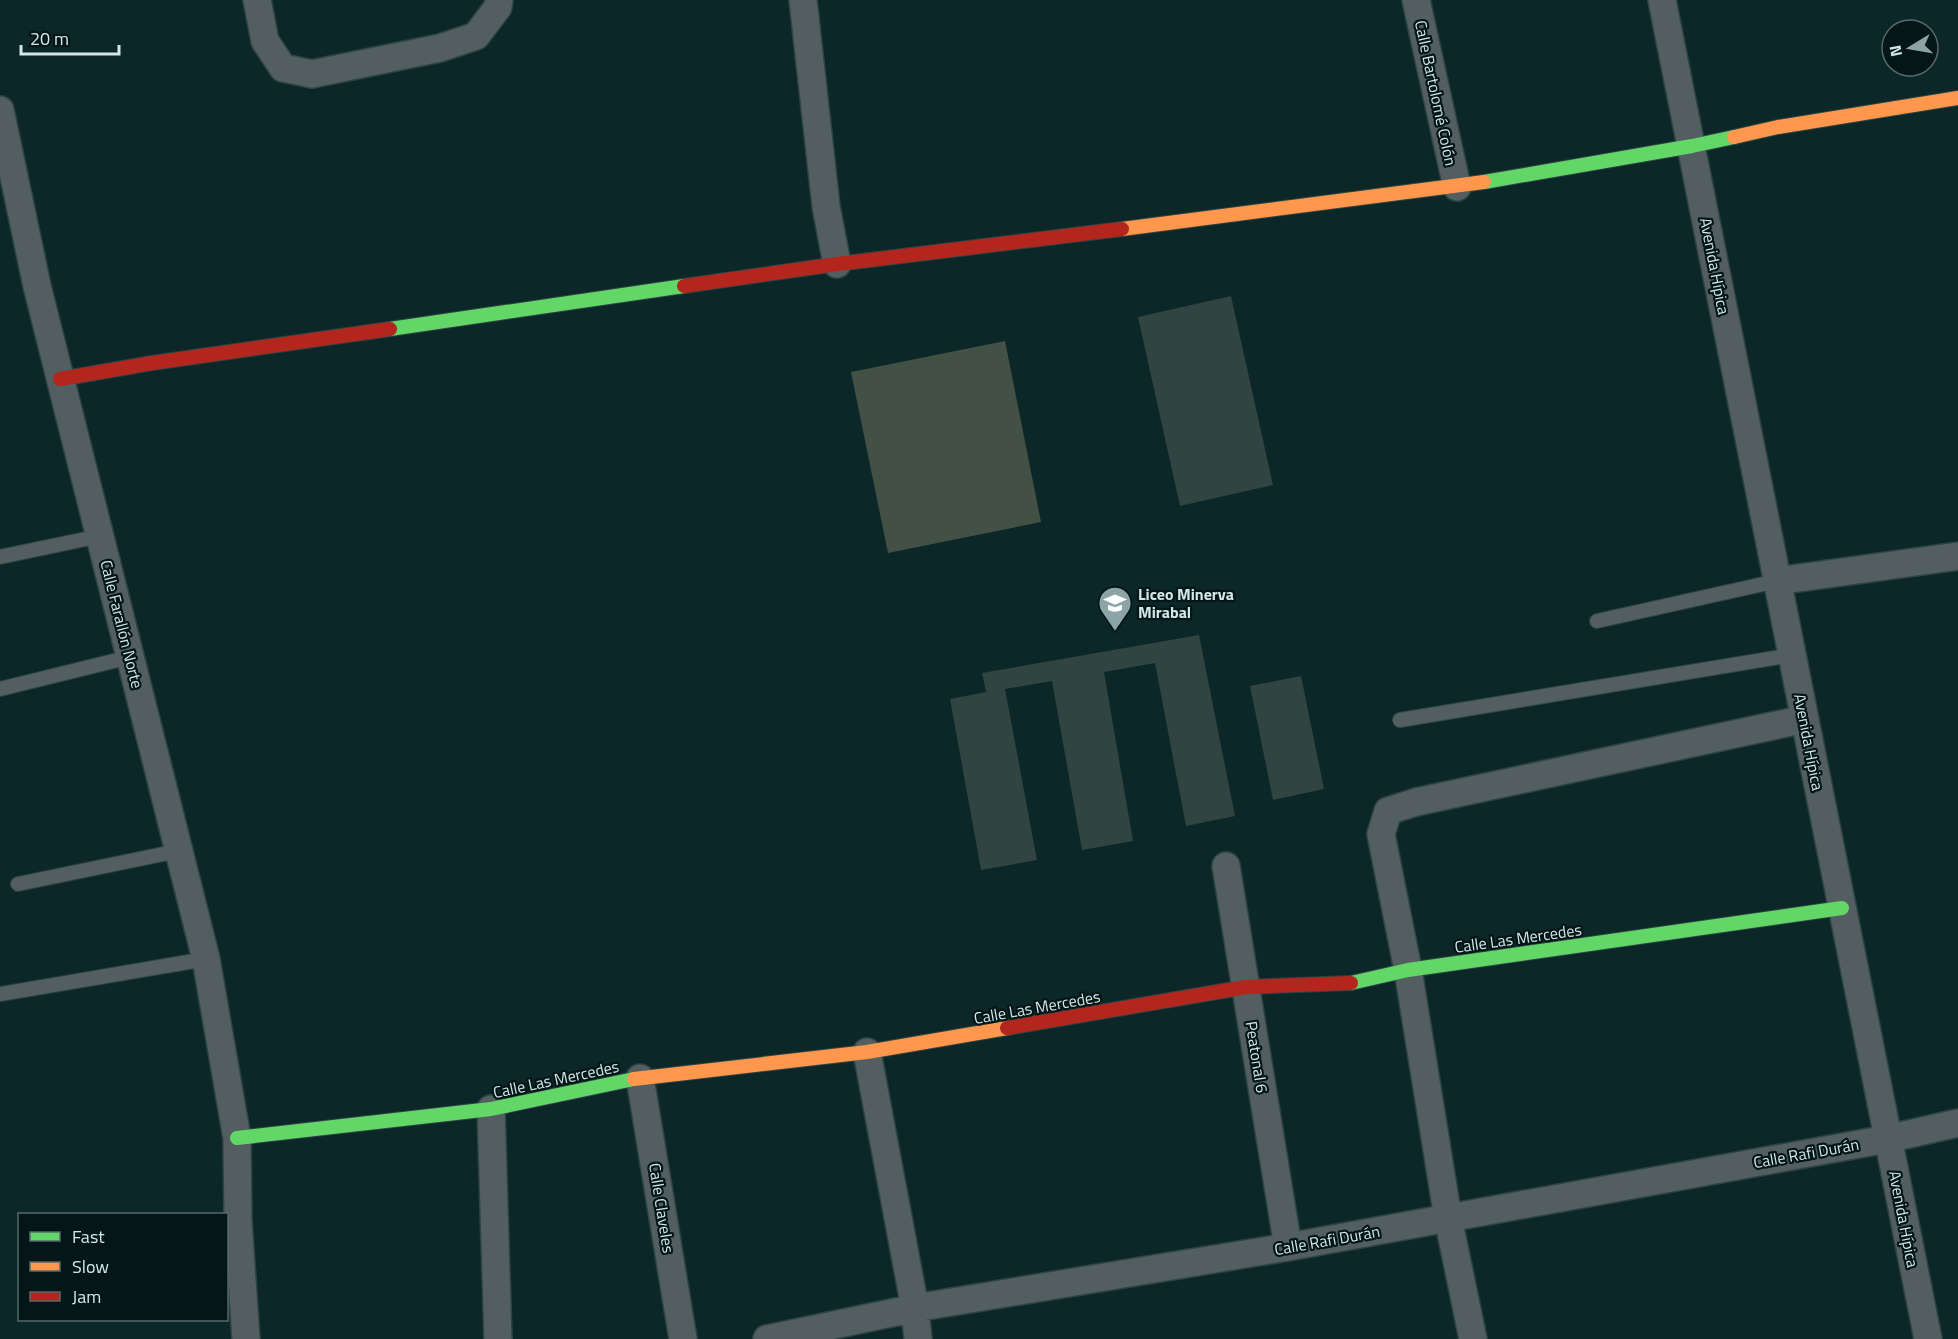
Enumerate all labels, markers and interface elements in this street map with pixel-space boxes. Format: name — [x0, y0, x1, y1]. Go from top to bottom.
scale bar — [21, 18, 118, 56]
street label: Calle Bartolomé Colón — [1409, 18, 1463, 168]
north arrow — [1880, 18, 1940, 78]
text: 20 m — [30, 25, 69, 52]
text: N — [1882, 43, 1908, 59]
street label: Avenida Hípica — [1694, 216, 1736, 316]
street label: Calle Farallón Norte — [94, 557, 150, 691]
place label: Liceo Minerva Mirabal — [1138, 582, 1234, 624]
school or university icon: Liceo Minerva Mirabal — [1097, 585, 1133, 632]
street label: Avenida Hípica — [1788, 692, 1830, 792]
street label: Calle Las Mercedes — [1453, 917, 1583, 959]
street label: Calle Las Mercedes — [972, 984, 1102, 1030]
street label: Peatonal 6 — [1239, 1019, 1275, 1095]
street label: Calle Las Mercedes — [491, 1054, 621, 1104]
street label: Calle Rafi Durán — [1751, 1132, 1861, 1174]
street label: Calle Claveles — [643, 1161, 681, 1255]
street label: Avenida Hípica — [1883, 1169, 1925, 1269]
legend — [18, 1213, 228, 1321]
street label: Calle Rafi Durán — [1272, 1219, 1382, 1261]
text: Fast — [72, 1223, 105, 1250]
text: Slow — [72, 1253, 109, 1280]
text: Jam — [72, 1283, 101, 1310]

